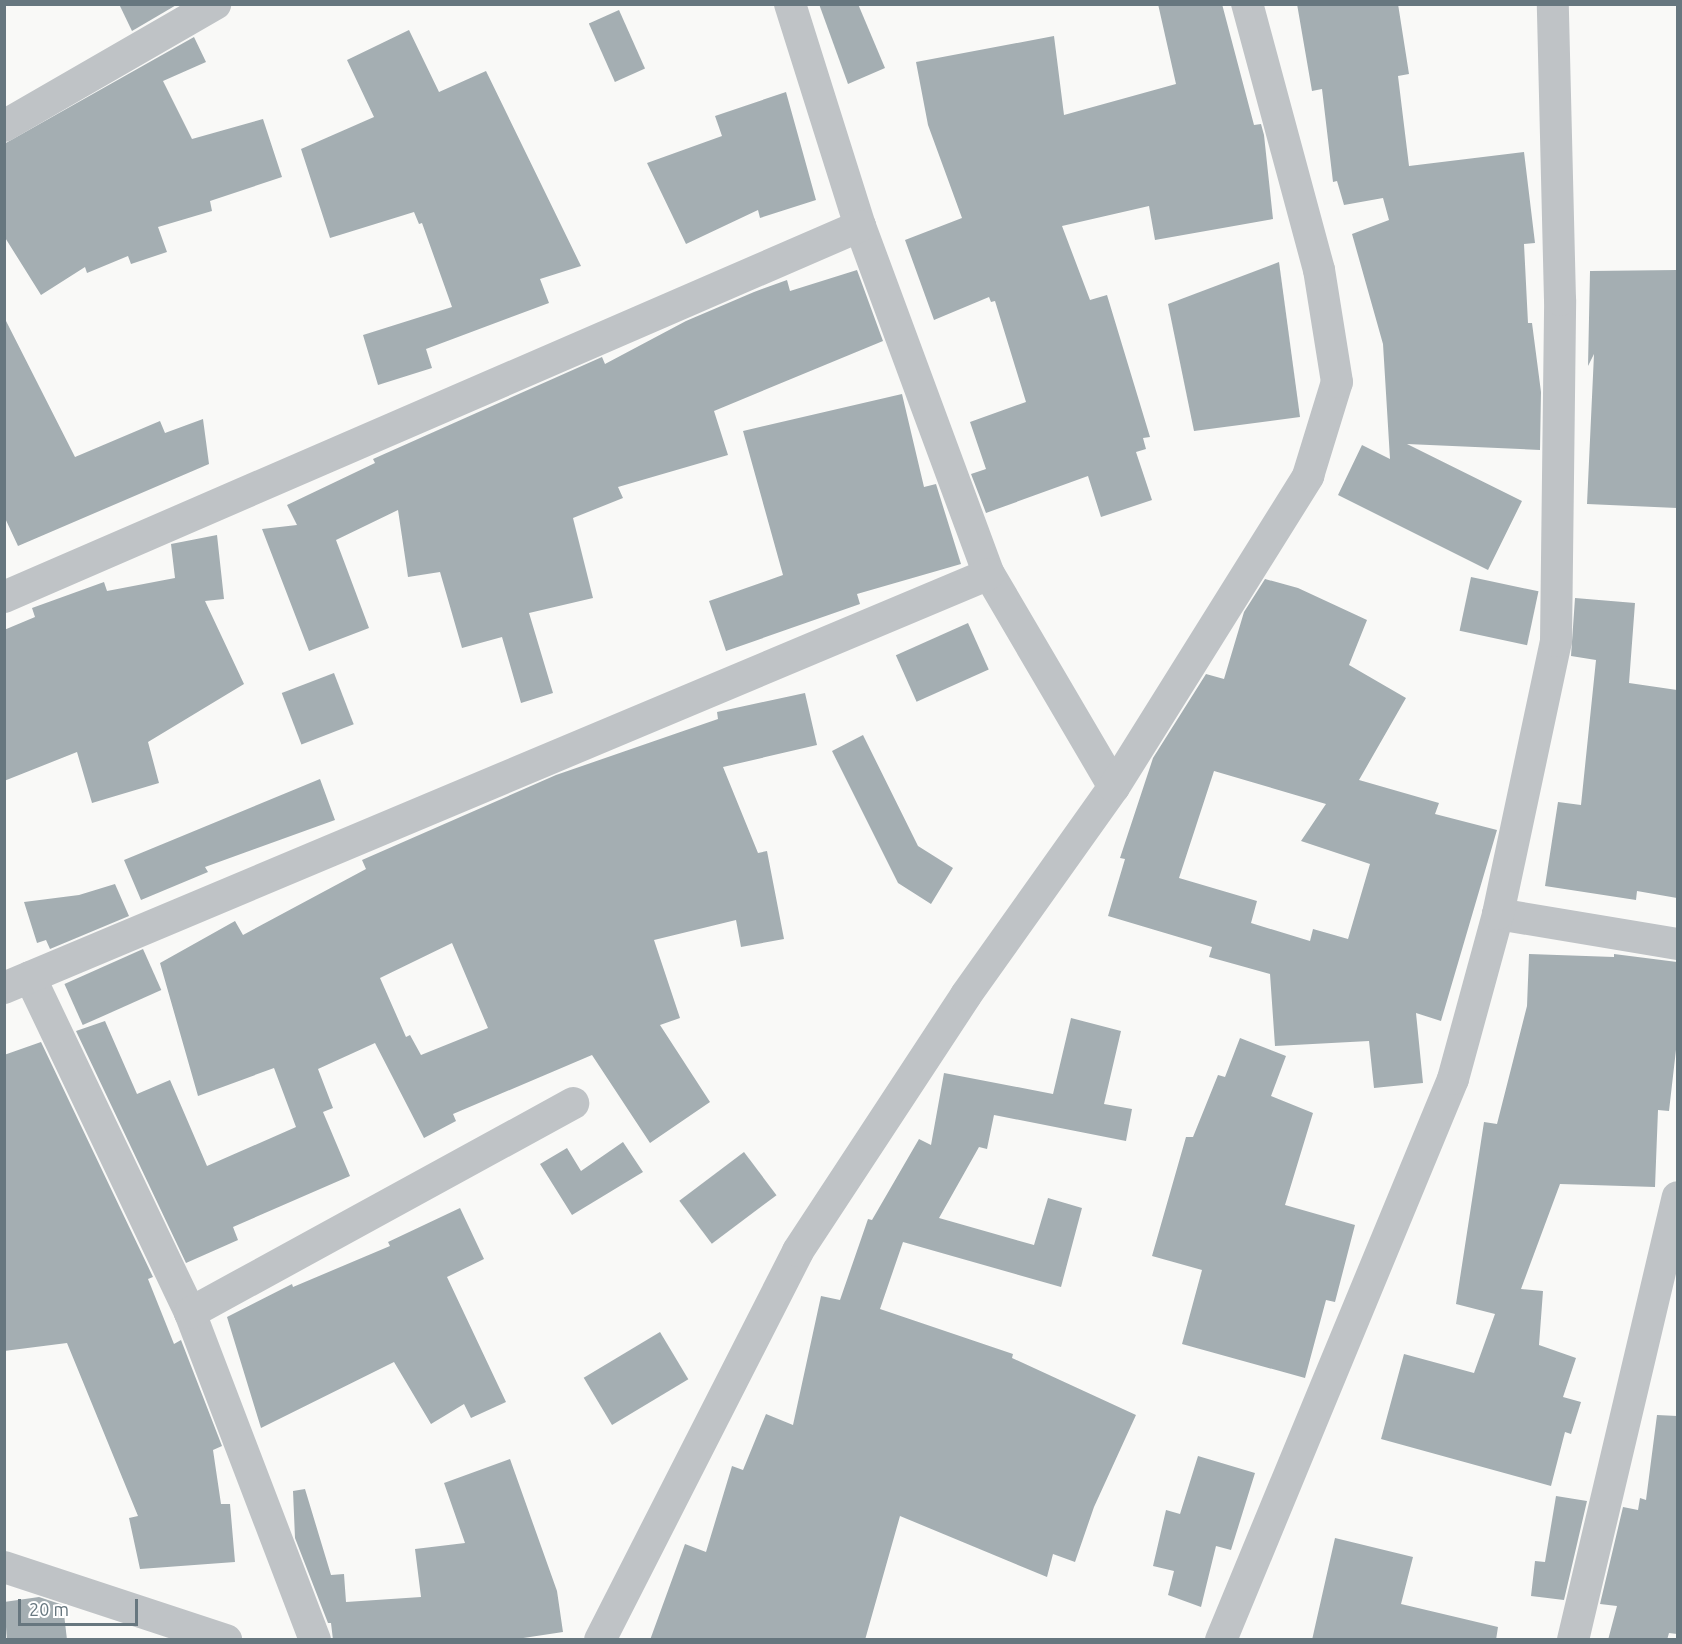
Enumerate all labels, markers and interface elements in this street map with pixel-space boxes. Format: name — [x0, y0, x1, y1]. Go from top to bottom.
scale bar — [21, 1587, 141, 1625]
text: 20 m — [29, 1599, 69, 1619]

